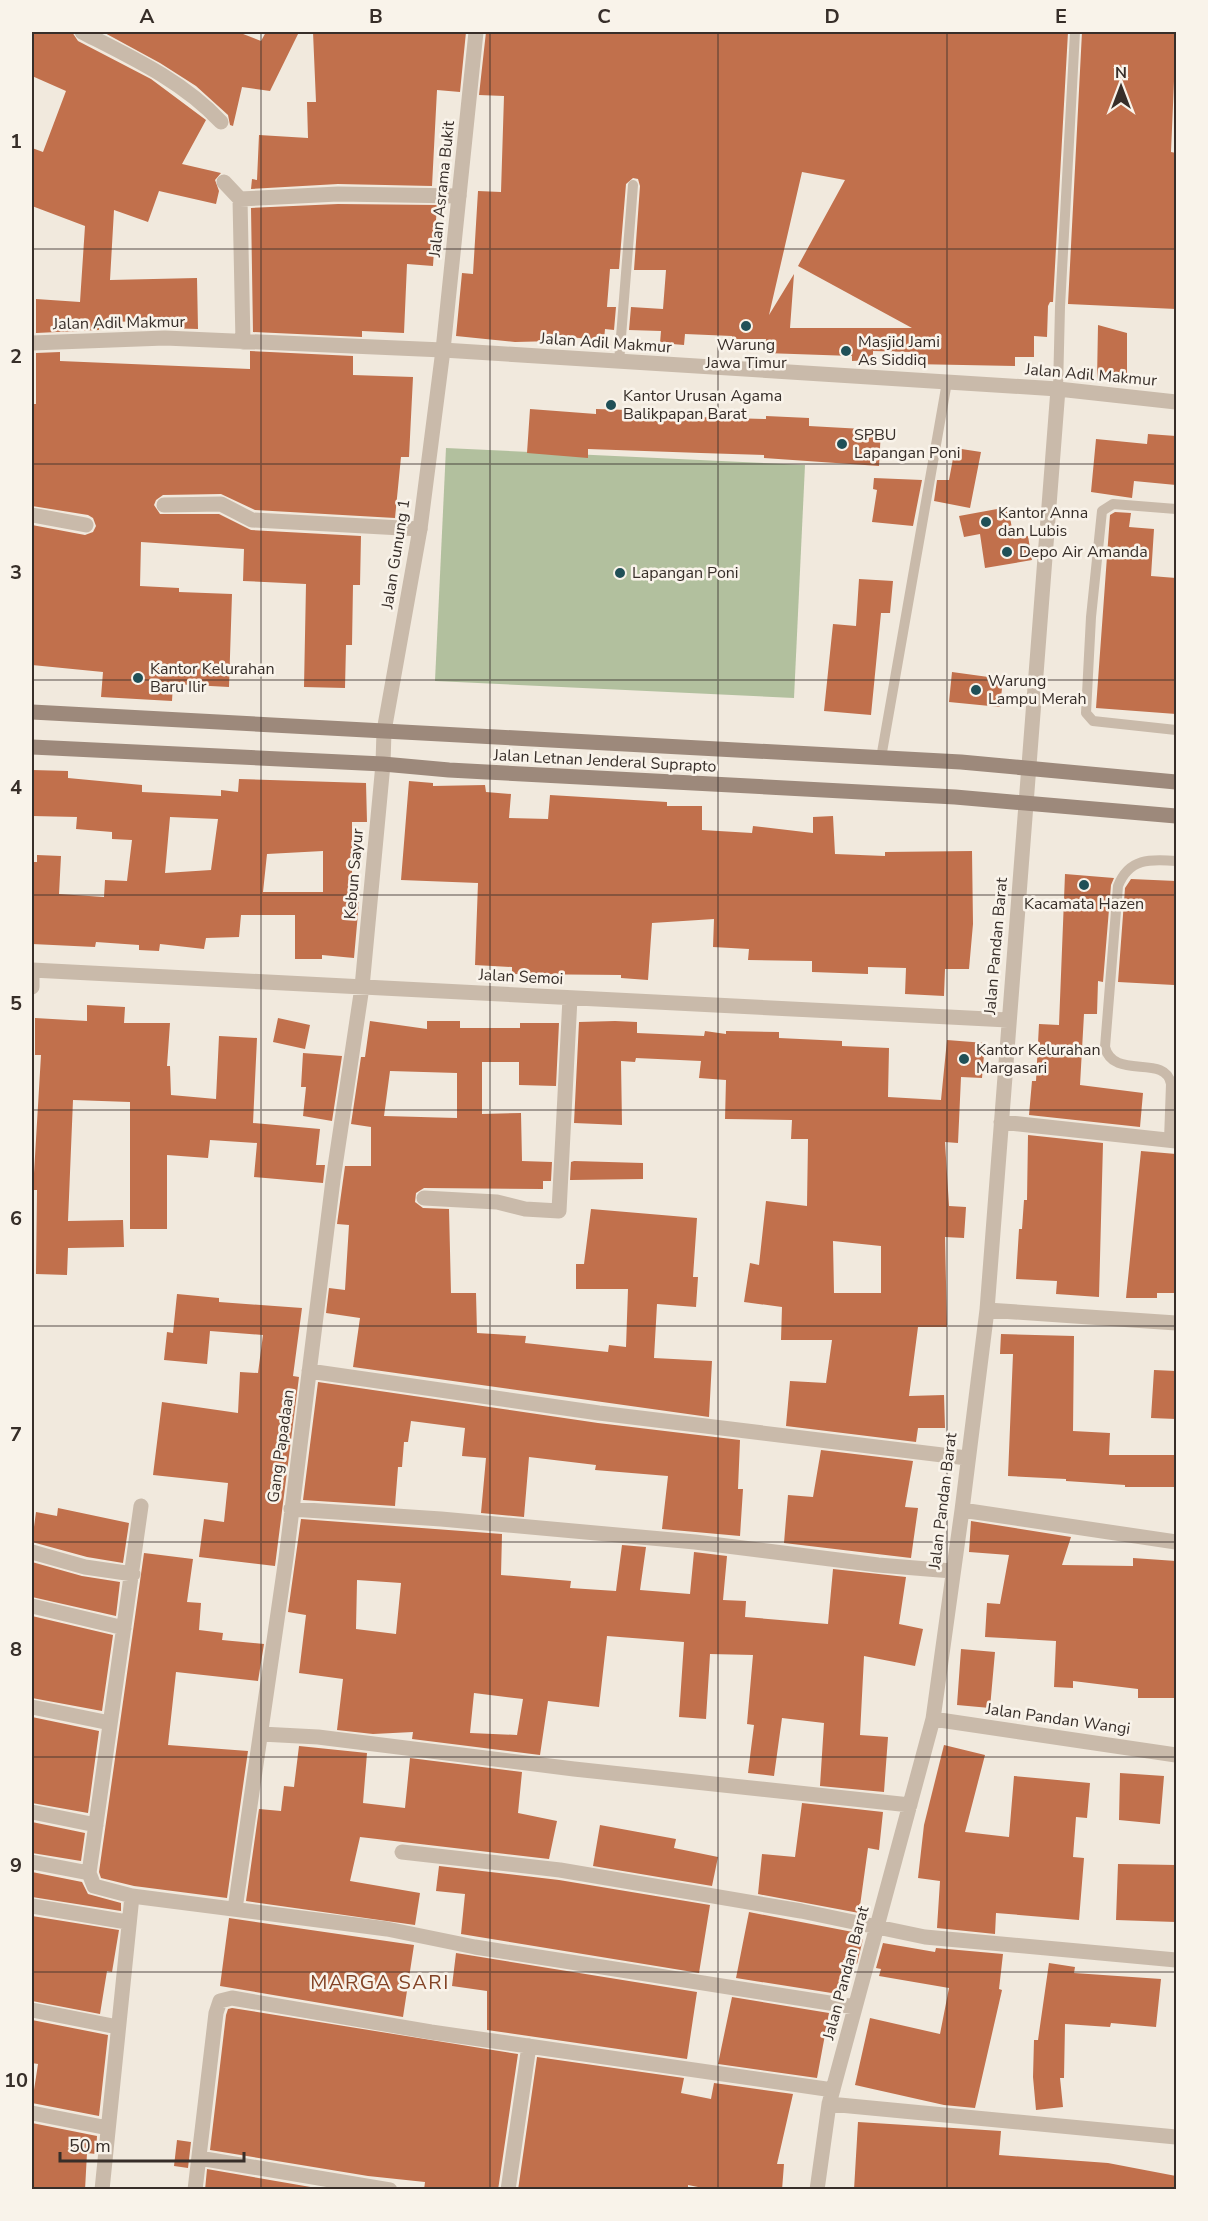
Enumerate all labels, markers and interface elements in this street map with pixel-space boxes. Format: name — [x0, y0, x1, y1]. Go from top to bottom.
text: A — [140, 3, 155, 30]
text: B — [369, 3, 383, 30]
text: C — [597, 3, 611, 30]
text: D — [824, 3, 840, 30]
text: E — [1055, 3, 1067, 30]
north arrow — [1091, 57, 1151, 117]
text: N — [1115, 62, 1127, 84]
street label: Jalan Asrama Bukit — [424, 119, 460, 259]
text: 1 — [10, 128, 22, 155]
street label: Jalan Adil Makmur — [52, 311, 186, 335]
marker: Warung Jawa Timur — [739, 319, 753, 333]
street label: Jalan Adil Makmur — [538, 327, 673, 359]
place label: Masjid Jami As Siddiq — [858, 331, 940, 371]
place label: Warung Jawa Timur — [704, 334, 787, 374]
text: 2 — [10, 343, 22, 370]
marker: Masjid Jami As Siddiq — [839, 344, 853, 358]
street label: Jalan Adil Makmur — [1023, 358, 1158, 392]
place label: Kantor Urusan Agama Balikpapan Barat — [623, 385, 782, 425]
marker: Kantor Urusan Agama Balikpapan Barat — [604, 398, 618, 412]
place label: SPBU Lapangan Poni — [854, 424, 961, 464]
marker: SPBU Lapangan Poni — [835, 437, 849, 451]
street label: Jalan Gunung 1 — [376, 498, 416, 611]
place label: Kantor Anna dan Lubis — [998, 502, 1088, 542]
marker: Kantor Anna dan Lubis — [979, 515, 993, 529]
place label: Depo Air Amanda — [1019, 541, 1148, 563]
marker: Depo Air Amanda — [1000, 545, 1014, 559]
text: 3 — [10, 559, 22, 586]
place label: Lapangan Poni — [632, 562, 739, 584]
marker: Lapangan Poni — [613, 566, 627, 580]
place label: Kantor Kelurahan Baru Ilir — [150, 658, 275, 698]
place label: Warung Lampu Merah — [988, 670, 1087, 710]
marker: Kantor Kelurahan Baru Ilir — [131, 671, 145, 685]
marker: Warung Lampu Merah — [969, 683, 983, 697]
street label: Jalan Letnan Jenderal Suprapto — [492, 744, 717, 778]
text: 4 — [10, 774, 22, 801]
street label: Kebun Sayur — [339, 827, 369, 920]
street label: Jalan Pandan Barat — [979, 876, 1013, 1016]
marker: Kacamata Hazen — [1077, 878, 1091, 892]
place label: Kacamata Hazen — [1024, 893, 1144, 915]
street label: Jalan Semoi — [477, 964, 564, 990]
text: 5 — [10, 990, 22, 1017]
place label: Kantor Kelurahan Margasari — [976, 1039, 1101, 1079]
marker: Kantor Kelurahan Margasari — [957, 1052, 971, 1066]
text: 6 — [10, 1205, 22, 1232]
street label: Gang Papadaan — [262, 1388, 300, 1504]
text: 7 — [10, 1421, 22, 1448]
street label: Jalan Pandan Barat — [924, 1431, 962, 1572]
text: 8 — [10, 1636, 22, 1663]
street label: Jalan Pandan Wangi — [983, 1698, 1132, 1740]
text: 9 — [10, 1852, 22, 1879]
street label: Jalan Pandan Barat — [817, 1903, 875, 2043]
district label: MARGA SARI — [310, 1969, 450, 1996]
text: 10 — [4, 2067, 28, 2094]
scale bar — [60, 2125, 244, 2163]
text: 50 m — [69, 2134, 111, 2158]

